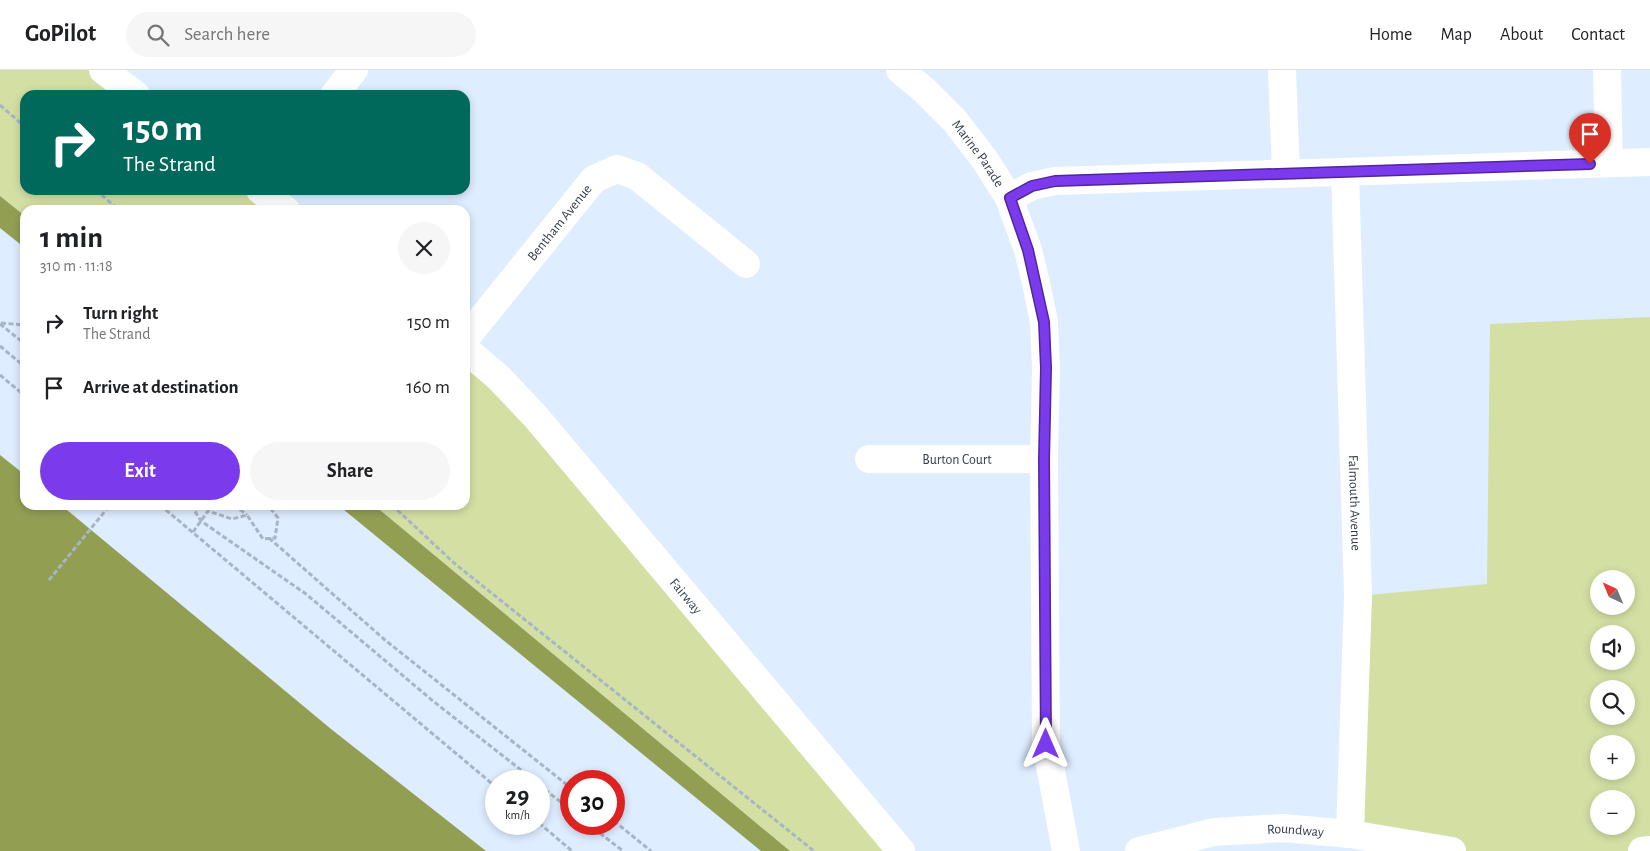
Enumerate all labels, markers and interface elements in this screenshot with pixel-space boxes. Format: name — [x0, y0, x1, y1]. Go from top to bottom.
search box — [126, 12, 476, 57]
icon: search — [144, 21, 172, 49]
text: GoPilot — [25, 22, 96, 46]
text: Search here — [184, 25, 270, 44]
text: Home — [1369, 26, 1412, 44]
text: Map — [1440, 26, 1472, 44]
text: About — [1500, 26, 1543, 44]
text: Contact — [1571, 26, 1625, 44]
icon: right — [40, 110, 105, 175]
text: 150 m — [123, 112, 203, 147]
pin — [1569, 113, 1611, 164]
street label: Marine Parade — [949, 118, 1006, 190]
icon: arrive — [1576, 120, 1604, 148]
text: The Strand — [123, 153, 216, 175]
street label: Bentham Avenue — [525, 182, 595, 264]
button: close — [398, 222, 450, 274]
text: 1 min — [40, 223, 103, 253]
text: 310 m · 11:18 — [40, 258, 113, 274]
text: Turn right — [83, 304, 158, 323]
icon: right — [40, 309, 68, 337]
text: 150 m — [407, 313, 450, 332]
text: The Strand — [83, 326, 150, 342]
icon: arrive — [40, 374, 68, 402]
text: Arrive at destination — [83, 378, 239, 397]
text: 160 m — [406, 378, 450, 397]
button: Exit — [40, 442, 240, 500]
button: Share — [250, 442, 450, 500]
street label: Burton Court — [922, 453, 992, 467]
street label: Falmouth Avenue — [1346, 455, 1363, 551]
north arrow — [1590, 570, 1635, 615]
map controls — [1590, 570, 1635, 835]
street label: Fairway — [667, 576, 704, 617]
button: sound — [1590, 625, 1635, 670]
button: search — [1590, 680, 1635, 725]
position arrow — [1019, 717, 1071, 769]
button: + — [1590, 735, 1635, 780]
speed limit sign: 30 — [560, 770, 625, 835]
text: 29 — [506, 784, 529, 809]
button: − — [1590, 790, 1635, 835]
text: km/h — [505, 809, 530, 821]
street label: Roundway — [1267, 822, 1324, 840]

